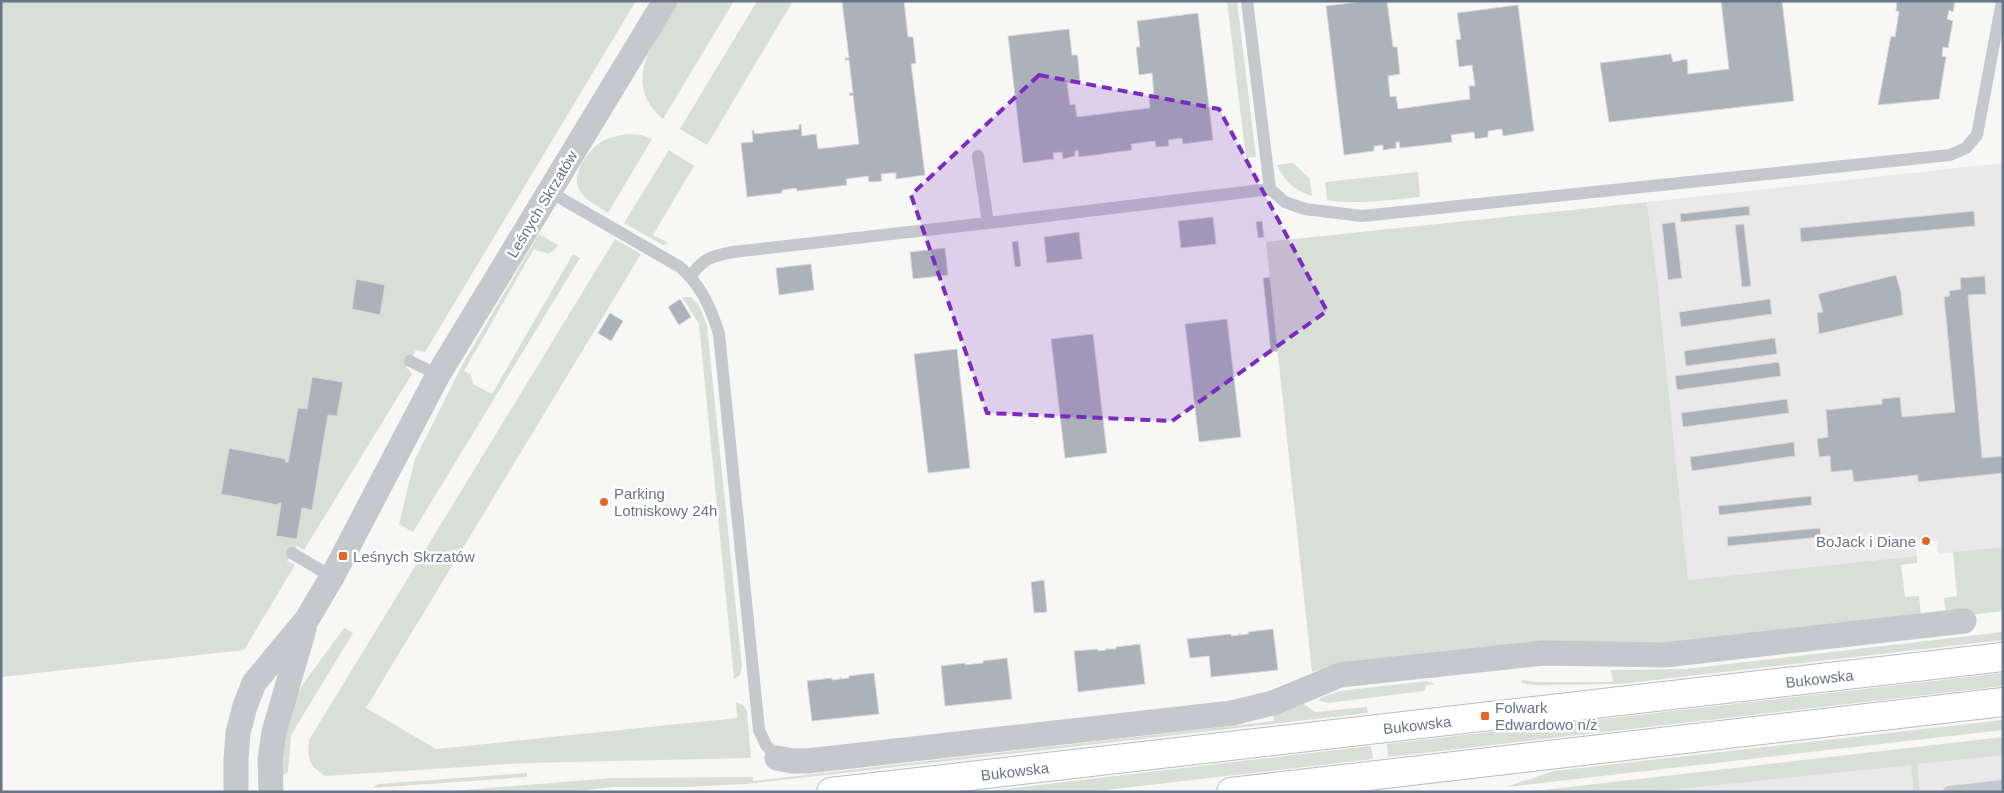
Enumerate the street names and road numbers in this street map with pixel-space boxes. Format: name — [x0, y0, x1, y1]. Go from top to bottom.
street label: Leśnych Skrzatów — [503, 147, 581, 261]
street label: Bukowska — [1785, 666, 1855, 690]
street label: Bukowska — [1382, 712, 1453, 737]
street label: Bukowska — [980, 758, 1050, 783]

